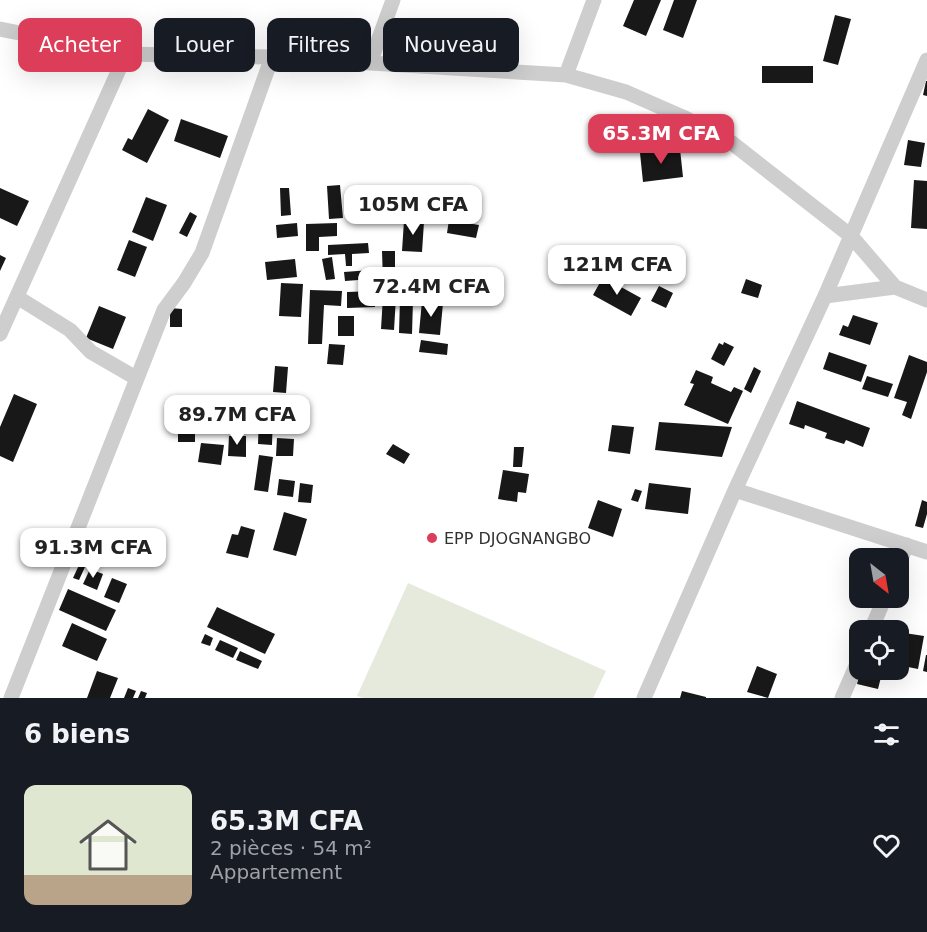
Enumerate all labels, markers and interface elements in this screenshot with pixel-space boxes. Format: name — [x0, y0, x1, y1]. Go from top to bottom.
chip: Acheter — [18, 18, 142, 72]
chip: Louer — [154, 18, 255, 72]
chip: Filtres — [267, 18, 371, 72]
chip: Nouveau — [383, 18, 519, 72]
pin: 65.3M CFA — [592, 114, 730, 165]
text: 65.3M CFA — [602, 121, 720, 145]
pin: 105M CFA — [351, 185, 475, 236]
text: 105M CFA — [358, 192, 468, 216]
pin: 121M CFA — [555, 245, 679, 296]
text: 121M CFA — [562, 252, 672, 276]
pin: 72.4M CFA — [362, 267, 500, 318]
text: 72.4M CFA — [372, 274, 490, 298]
pin: 89.7M CFA — [168, 395, 306, 446]
text: 89.7M CFA — [178, 402, 296, 426]
pin: 91.3M CFA — [24, 528, 162, 579]
place label: EPP DJOGNANGBO — [444, 529, 591, 548]
marker: EPP DJOGNANGBO — [425, 531, 439, 545]
text: 91.3M CFA — [34, 535, 152, 559]
north arrow — [849, 548, 909, 608]
map controls — [849, 548, 909, 680]
button: locate — [849, 620, 909, 680]
icon: filters — [870, 718, 903, 751]
text: 6 biens — [24, 719, 130, 749]
text: 65.3M CFA — [210, 806, 363, 836]
icon: home — [72, 809, 144, 881]
icon: heart — [870, 829, 903, 862]
text: 2 pièces · 54 m² — [210, 836, 372, 860]
text: Appartement — [210, 860, 342, 884]

